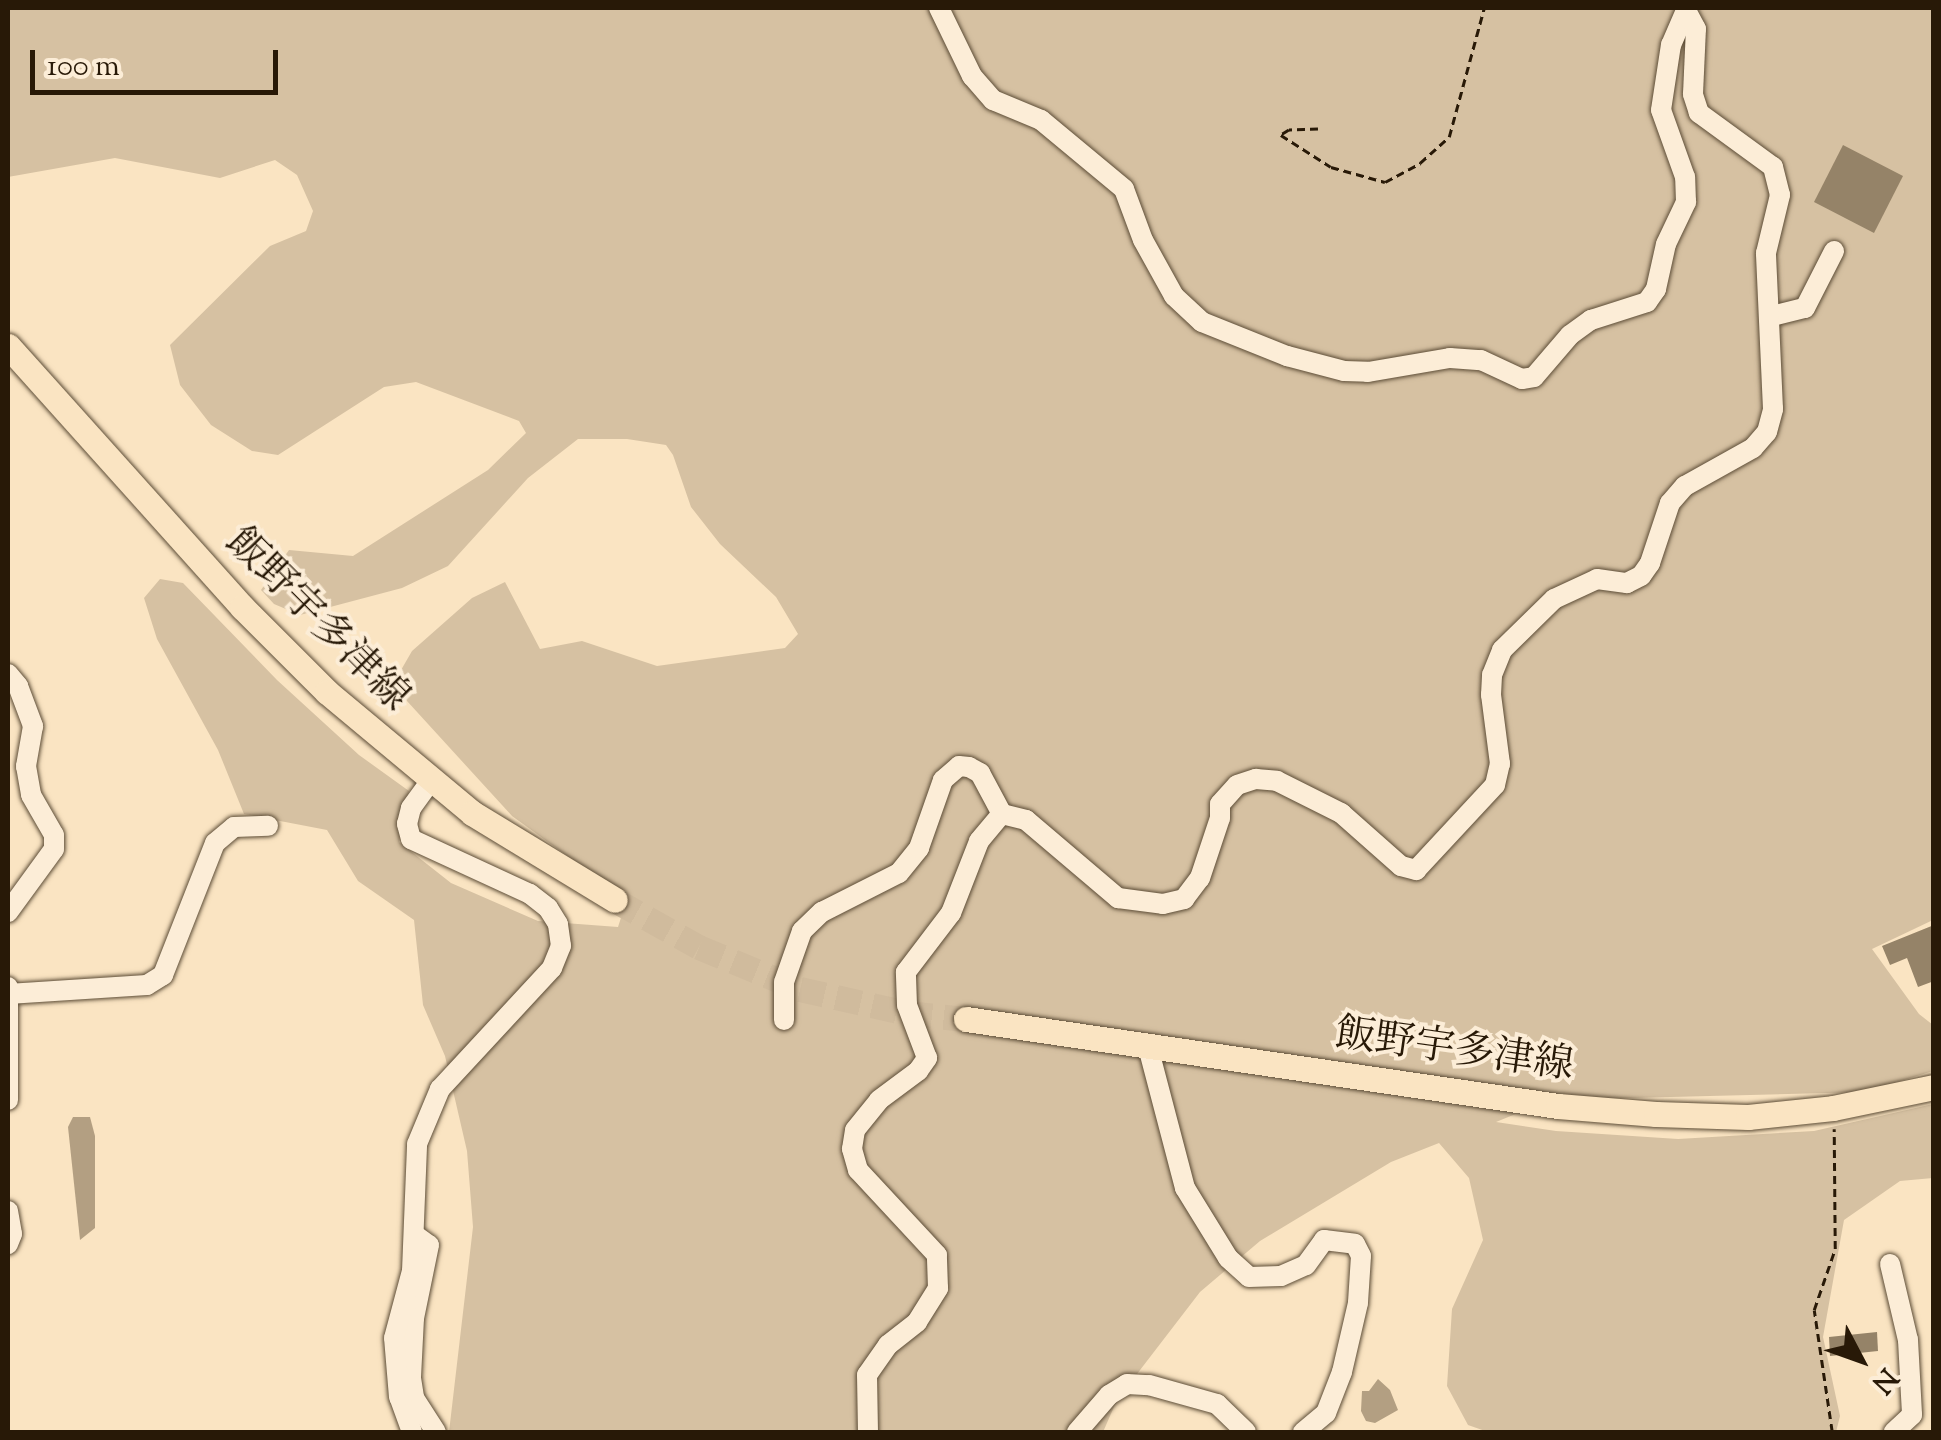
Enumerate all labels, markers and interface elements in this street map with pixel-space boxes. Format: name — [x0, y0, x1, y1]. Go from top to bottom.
scale bar — [35, 30, 282, 92]
text: 100 m — [47, 46, 120, 89]
street label: 飯野宇多津線 — [214, 519, 418, 723]
street label: 飯野宇多津線 — [1332, 1012, 1576, 1092]
north arrow — [1811, 1310, 1911, 1410]
text: N — [1861, 1358, 1906, 1401]

